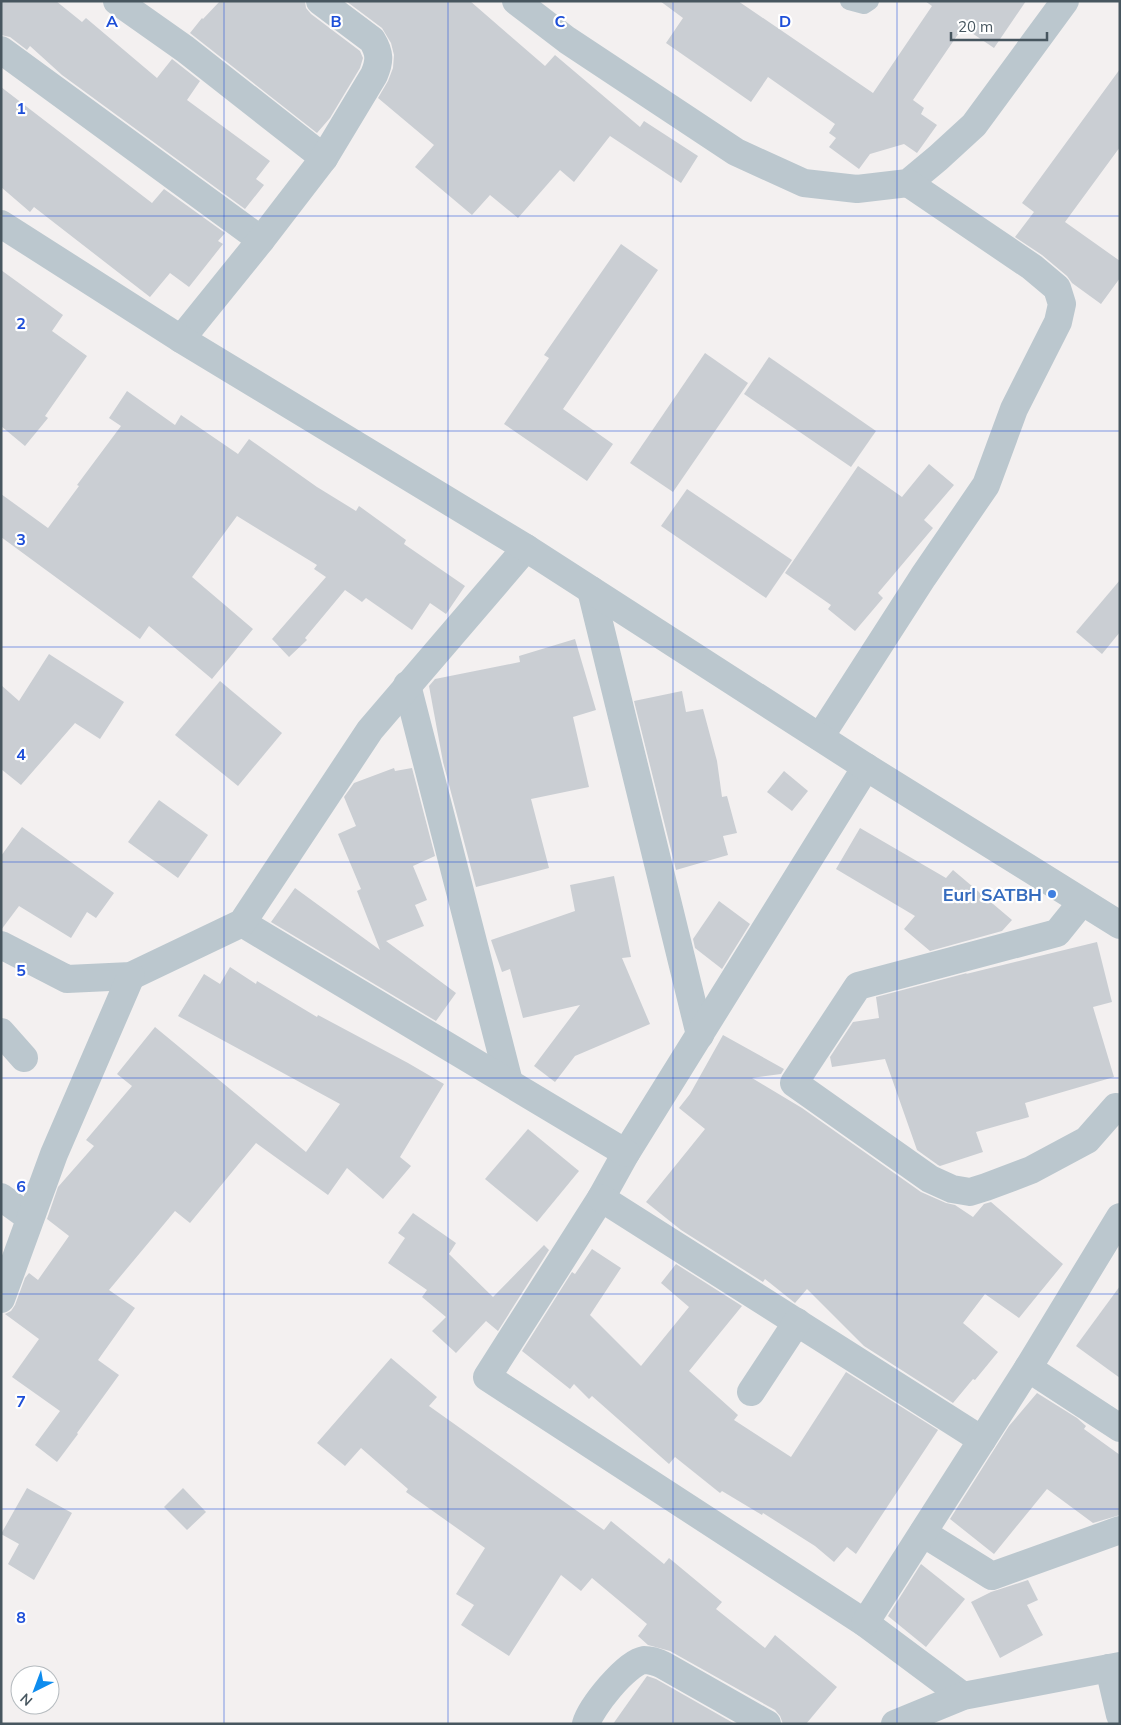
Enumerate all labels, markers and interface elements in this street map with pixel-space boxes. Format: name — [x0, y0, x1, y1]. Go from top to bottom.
scale bar — [951, 10, 1047, 42]
text: A — [106, 11, 118, 31]
text: B — [330, 11, 342, 31]
text: C — [555, 11, 566, 31]
text: D — [779, 11, 791, 31]
text: 20 m — [958, 17, 993, 36]
text: 1 — [16, 98, 26, 118]
text: 2 — [16, 313, 26, 333]
text: 3 — [16, 529, 26, 549]
text: 4 — [16, 744, 26, 764]
place label: Eurl SATBH — [943, 883, 1042, 906]
marker: Eurl SATBH — [1046, 888, 1058, 900]
text: 5 — [16, 960, 26, 980]
text: 6 — [16, 1176, 26, 1196]
text: 7 — [16, 1391, 26, 1411]
text: 8 — [16, 1607, 26, 1627]
north arrow — [10, 1665, 60, 1715]
text: N — [16, 1689, 36, 1710]

